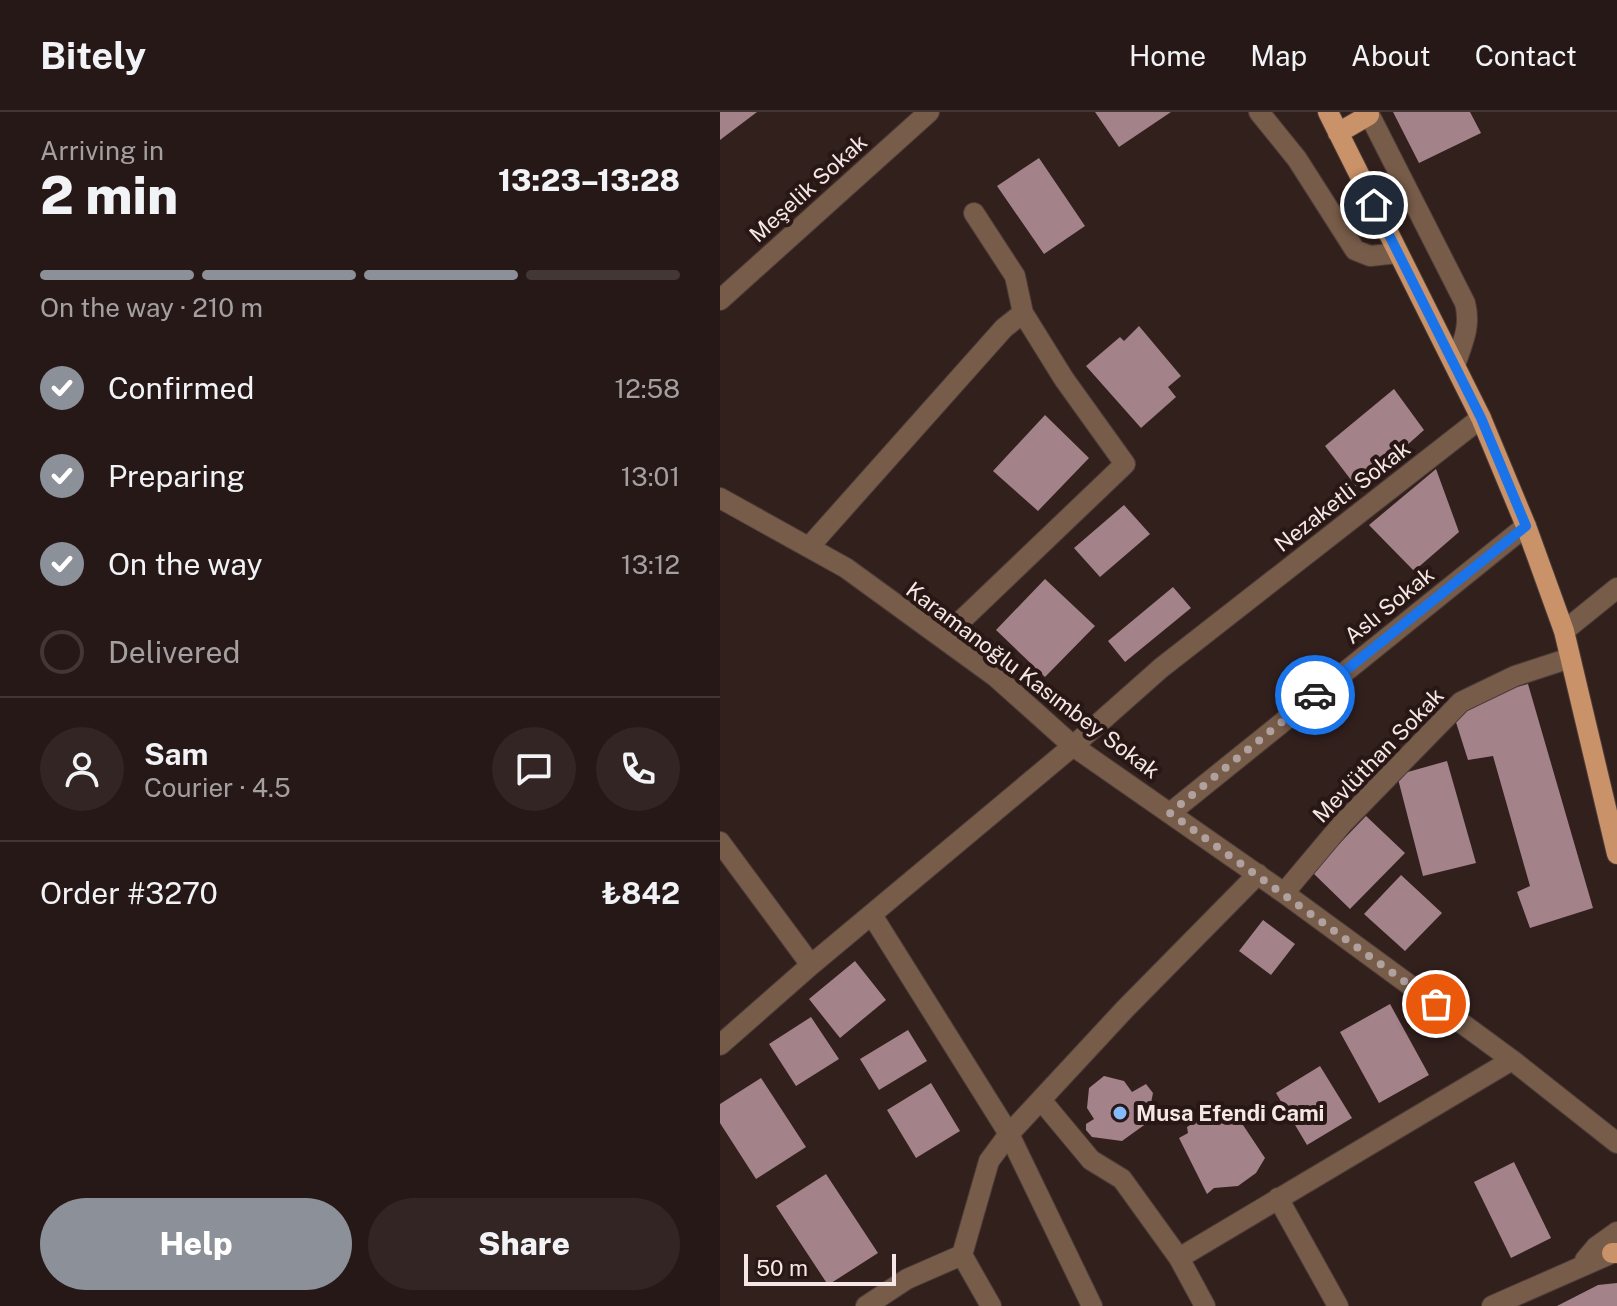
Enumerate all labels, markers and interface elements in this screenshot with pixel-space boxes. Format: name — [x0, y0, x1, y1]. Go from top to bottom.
text: Bitely — [40, 33, 146, 78]
text: Home — [1129, 39, 1206, 72]
text: Map — [1250, 39, 1307, 72]
text: About — [1351, 39, 1431, 72]
text: Contact — [1475, 39, 1577, 72]
street label: Meşelik Sokak — [744, 129, 872, 247]
text: Arriving in — [40, 135, 164, 166]
text: 13:23–13:28 — [498, 162, 680, 198]
text: 2 min — [40, 165, 178, 226]
pin — [1340, 171, 1408, 239]
icon: home — [1352, 183, 1396, 227]
text: On the way · 210 m — [40, 292, 263, 323]
icon: check — [40, 366, 84, 410]
text: Confirmed — [108, 370, 254, 406]
text: 12:58 — [615, 373, 680, 404]
street label: Nezaketli Sokak — [1269, 435, 1415, 557]
icon: check — [40, 454, 84, 498]
text: Preparing — [108, 458, 245, 494]
text: 13:01 — [621, 461, 680, 492]
icon: check — [40, 542, 84, 586]
text: On the way — [108, 546, 262, 582]
text: 13:12 — [621, 549, 680, 580]
street label: Aslı Sokak — [1339, 561, 1439, 649]
street label: Karamanoğlu Kasımbey Sokak — [901, 576, 1165, 784]
text: Delivered — [108, 634, 240, 670]
courier — [1275, 655, 1355, 735]
icon: car — [1293, 673, 1337, 717]
street label: Mevlüthan Sokak — [1307, 682, 1449, 828]
button: person — [40, 727, 124, 811]
button: chat — [492, 727, 576, 811]
button: phone — [596, 727, 680, 811]
text: Sam — [144, 736, 208, 772]
text: Courier · 4.5 — [144, 772, 291, 803]
text: Order #3270 — [40, 875, 218, 911]
text: ₺842 — [602, 875, 680, 911]
pin — [1402, 970, 1470, 1038]
icon: bag — [1414, 982, 1458, 1026]
place label: Musa Efendi Cami — [1136, 1100, 1324, 1126]
marker: Musa Efendi Cami — [1111, 1104, 1129, 1122]
button: Help — [40, 1198, 352, 1290]
button: Share — [368, 1198, 680, 1290]
scale bar — [744, 1250, 896, 1286]
text: 50 m — [756, 1255, 808, 1281]

